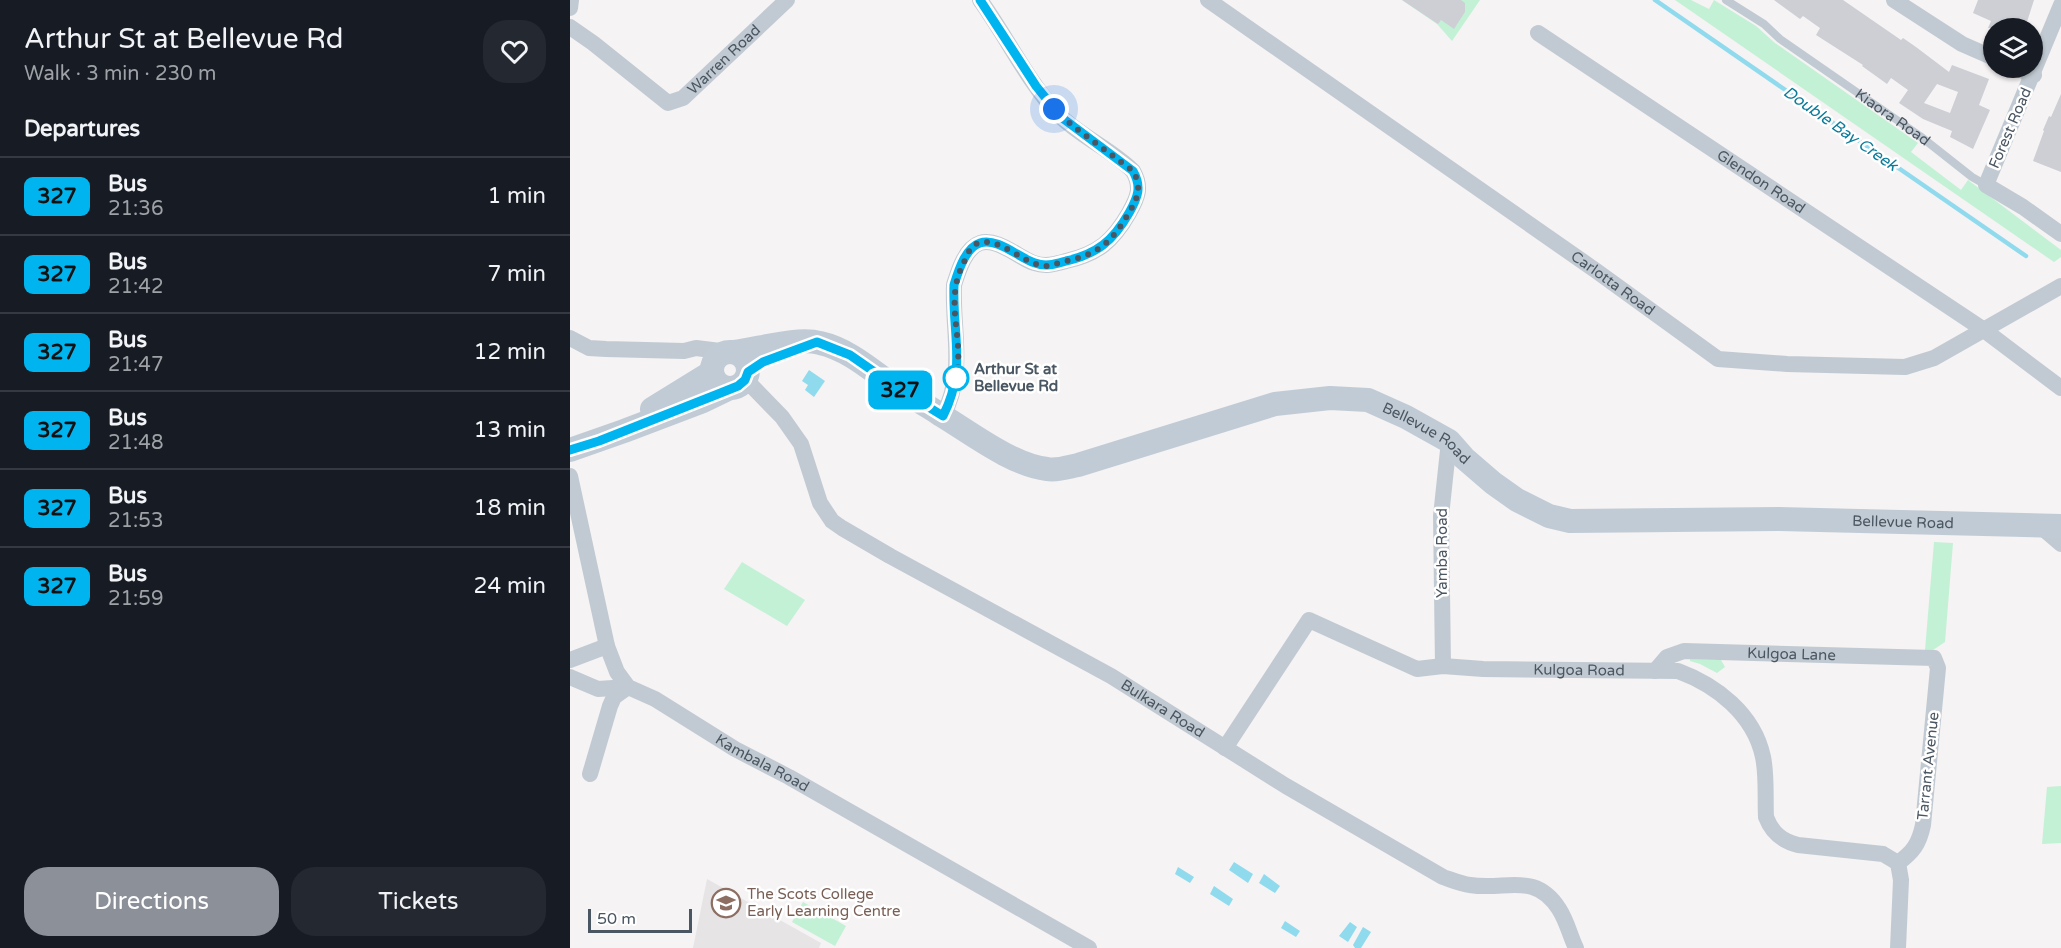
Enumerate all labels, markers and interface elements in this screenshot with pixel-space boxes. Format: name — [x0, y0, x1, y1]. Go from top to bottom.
map controls — [1983, 18, 2043, 78]
button: layers — [1983, 18, 2043, 78]
button: heart — [483, 20, 546, 83]
street label: Warren Road — [684, 21, 764, 98]
text: Arthur St at Bellevue Rd — [24, 22, 344, 56]
text: Walk · 3 min · 230 m — [24, 62, 216, 86]
water label: Double Bay Creek — [1779, 82, 1902, 176]
street label: Kiaora Road — [1852, 85, 1934, 150]
street label: Forest Road — [1985, 85, 2035, 171]
your location — [1039, 94, 1069, 124]
text: Departures — [24, 116, 140, 142]
street label: Glendon Road — [1714, 146, 1809, 217]
text: Bus — [108, 171, 147, 197]
text: 1 min — [487, 183, 546, 209]
text: 327 — [37, 184, 77, 209]
text: 21:36 — [108, 197, 163, 221]
street label: Carlotta Road — [1567, 247, 1658, 319]
text: Bus — [108, 249, 147, 275]
text: 7 min — [487, 261, 546, 287]
text: 327 — [37, 262, 77, 287]
text: 21:42 — [108, 275, 163, 299]
text: Bus — [108, 327, 147, 353]
text: 12 min — [474, 339, 546, 365]
text: 327 — [37, 340, 77, 365]
text: 21:47 — [108, 353, 163, 377]
place label: Arthur St at Bellevue Rd — [974, 360, 1058, 395]
marker: Arthur St at Bellevue Rd — [943, 365, 969, 391]
line badge: 327 — [866, 370, 934, 410]
text: 327 — [880, 378, 920, 403]
street label: Bellevue Road — [1380, 399, 1474, 468]
text: Bus — [108, 405, 147, 431]
text: 13 min — [474, 417, 546, 443]
text: 327 — [37, 418, 77, 443]
text: 21:48 — [108, 431, 163, 455]
text: Bus — [108, 483, 147, 509]
text: 18 min — [474, 495, 546, 521]
text: 327 — [37, 496, 77, 521]
street label: Yamba Road — [1433, 508, 1451, 598]
text: 21:53 — [108, 509, 163, 533]
street label: Bellevue Road — [1852, 512, 1954, 532]
text: Bus — [108, 561, 147, 587]
text: 24 min — [474, 573, 546, 599]
text: 327 — [37, 574, 77, 599]
text: 21:59 — [108, 587, 163, 611]
street label: Kulgoa Lane — [1747, 644, 1836, 664]
street label: Kulgoa Road — [1533, 661, 1625, 679]
street label: Bulkara Road — [1118, 675, 1208, 742]
street label: Tarrant Avenue — [1913, 711, 1943, 821]
street label: Kambala Road — [712, 730, 812, 796]
button: Directions — [24, 867, 279, 936]
button: Tickets — [291, 867, 546, 936]
place label: The Scots College Early Learning Centre — [747, 885, 900, 920]
school or university icon: The Scots College Early Learning Centre — [710, 887, 742, 919]
scale bar — [588, 906, 692, 934]
text: 50 m — [597, 909, 636, 929]

